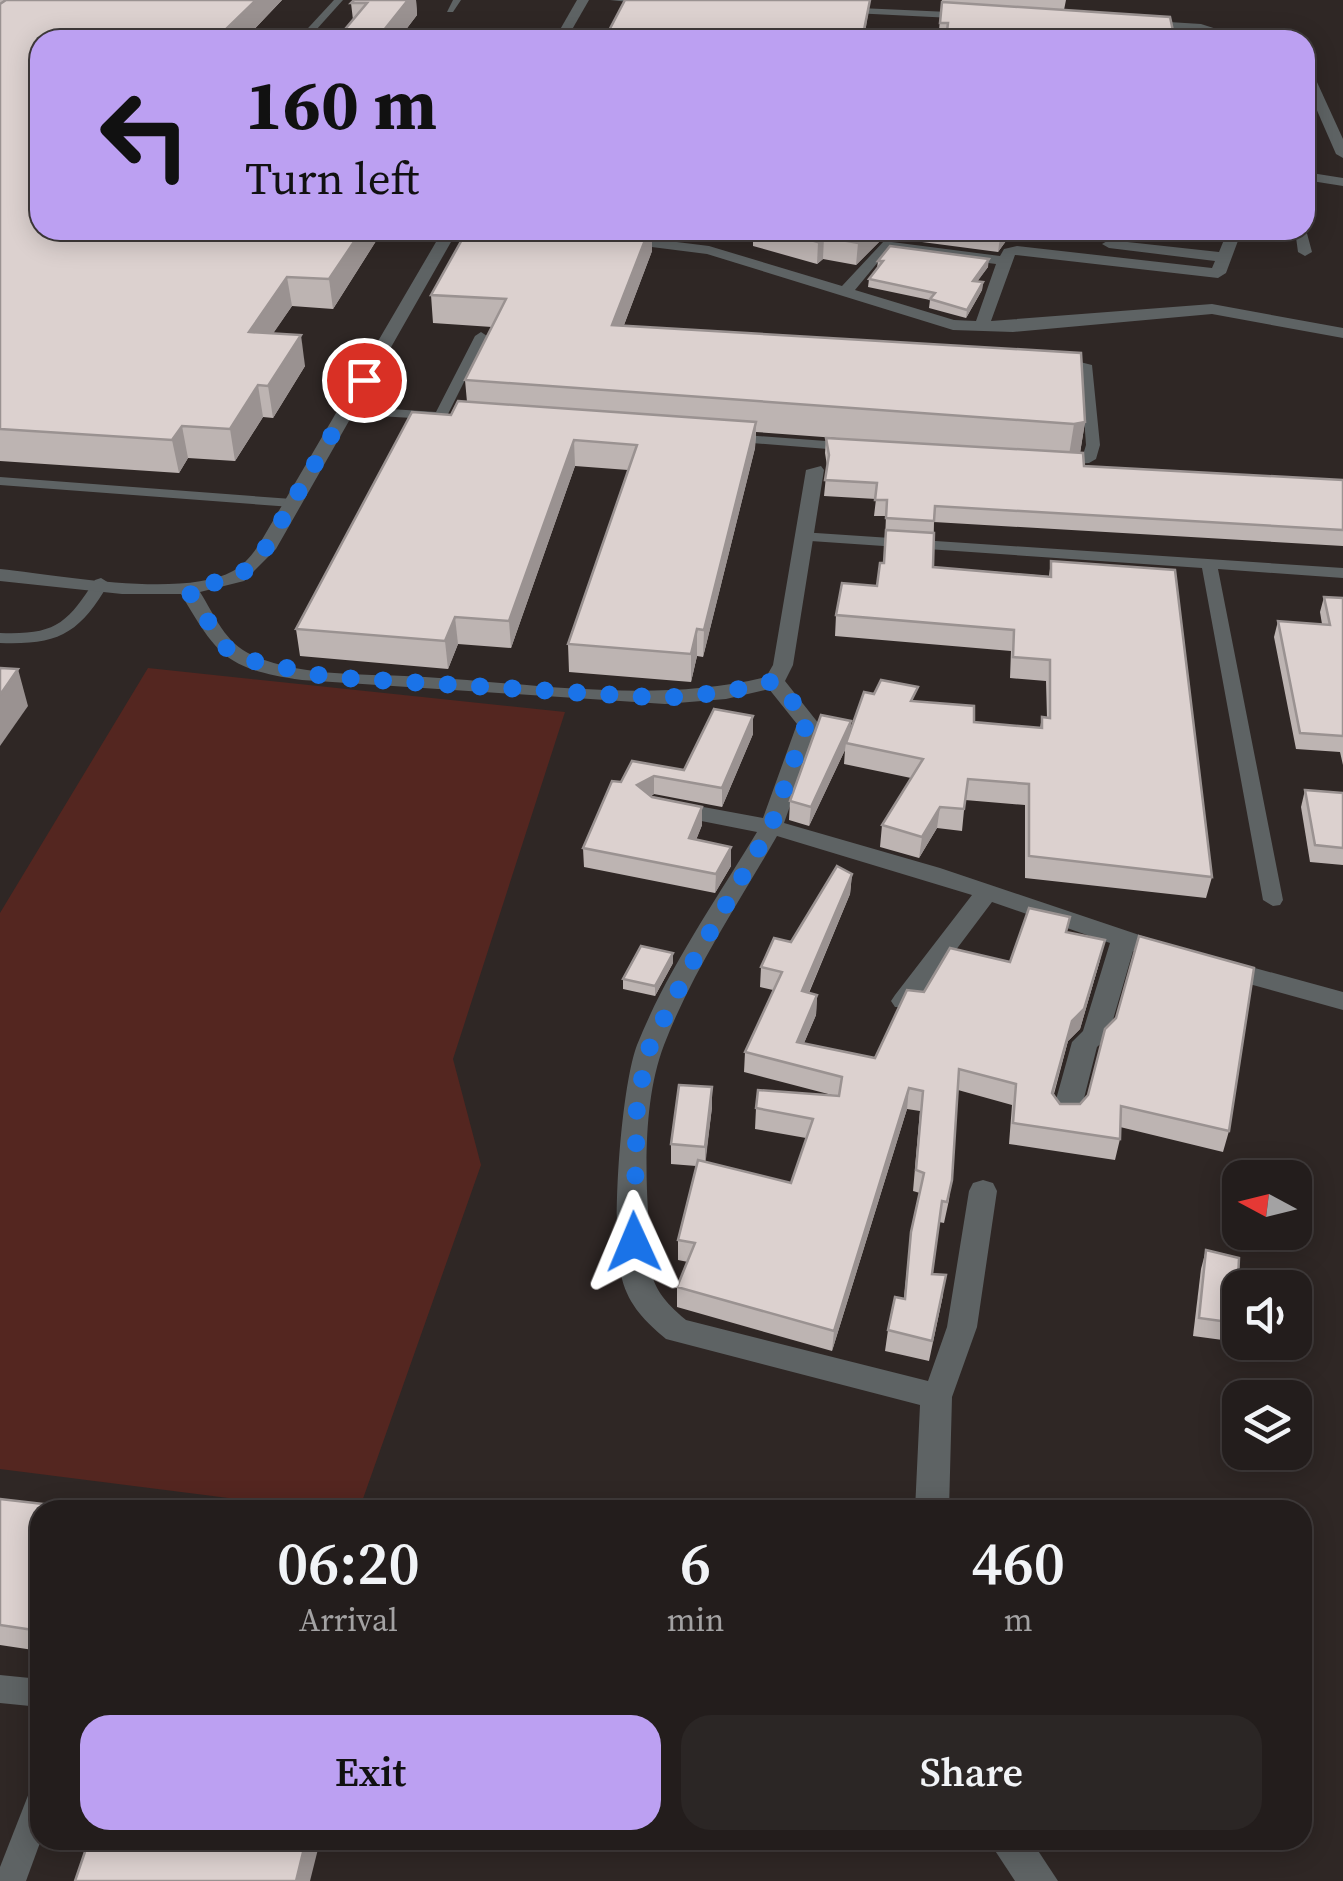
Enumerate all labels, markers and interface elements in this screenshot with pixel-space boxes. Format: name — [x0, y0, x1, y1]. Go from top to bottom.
text: 160 m — [245, 56, 437, 152]
icon: left — [80, 70, 210, 200]
text: Turn left — [245, 147, 419, 209]
pin — [322, 338, 407, 423]
icon: arrive — [337, 353, 392, 408]
north arrow — [1222, 1160, 1312, 1250]
map controls — [1222, 1160, 1312, 1470]
position arrow — [582, 1190, 686, 1294]
button: sound — [1222, 1270, 1312, 1360]
button: layers — [1222, 1380, 1312, 1470]
text: 06:20 — [277, 1522, 420, 1604]
text: 6 — [680, 1522, 711, 1604]
text: 460 — [971, 1522, 1065, 1604]
text: Arrival — [299, 1598, 398, 1642]
text: min — [667, 1598, 724, 1642]
text: m — [1004, 1598, 1033, 1642]
button: Exit — [80, 1715, 661, 1830]
button: Share — [681, 1715, 1262, 1830]

